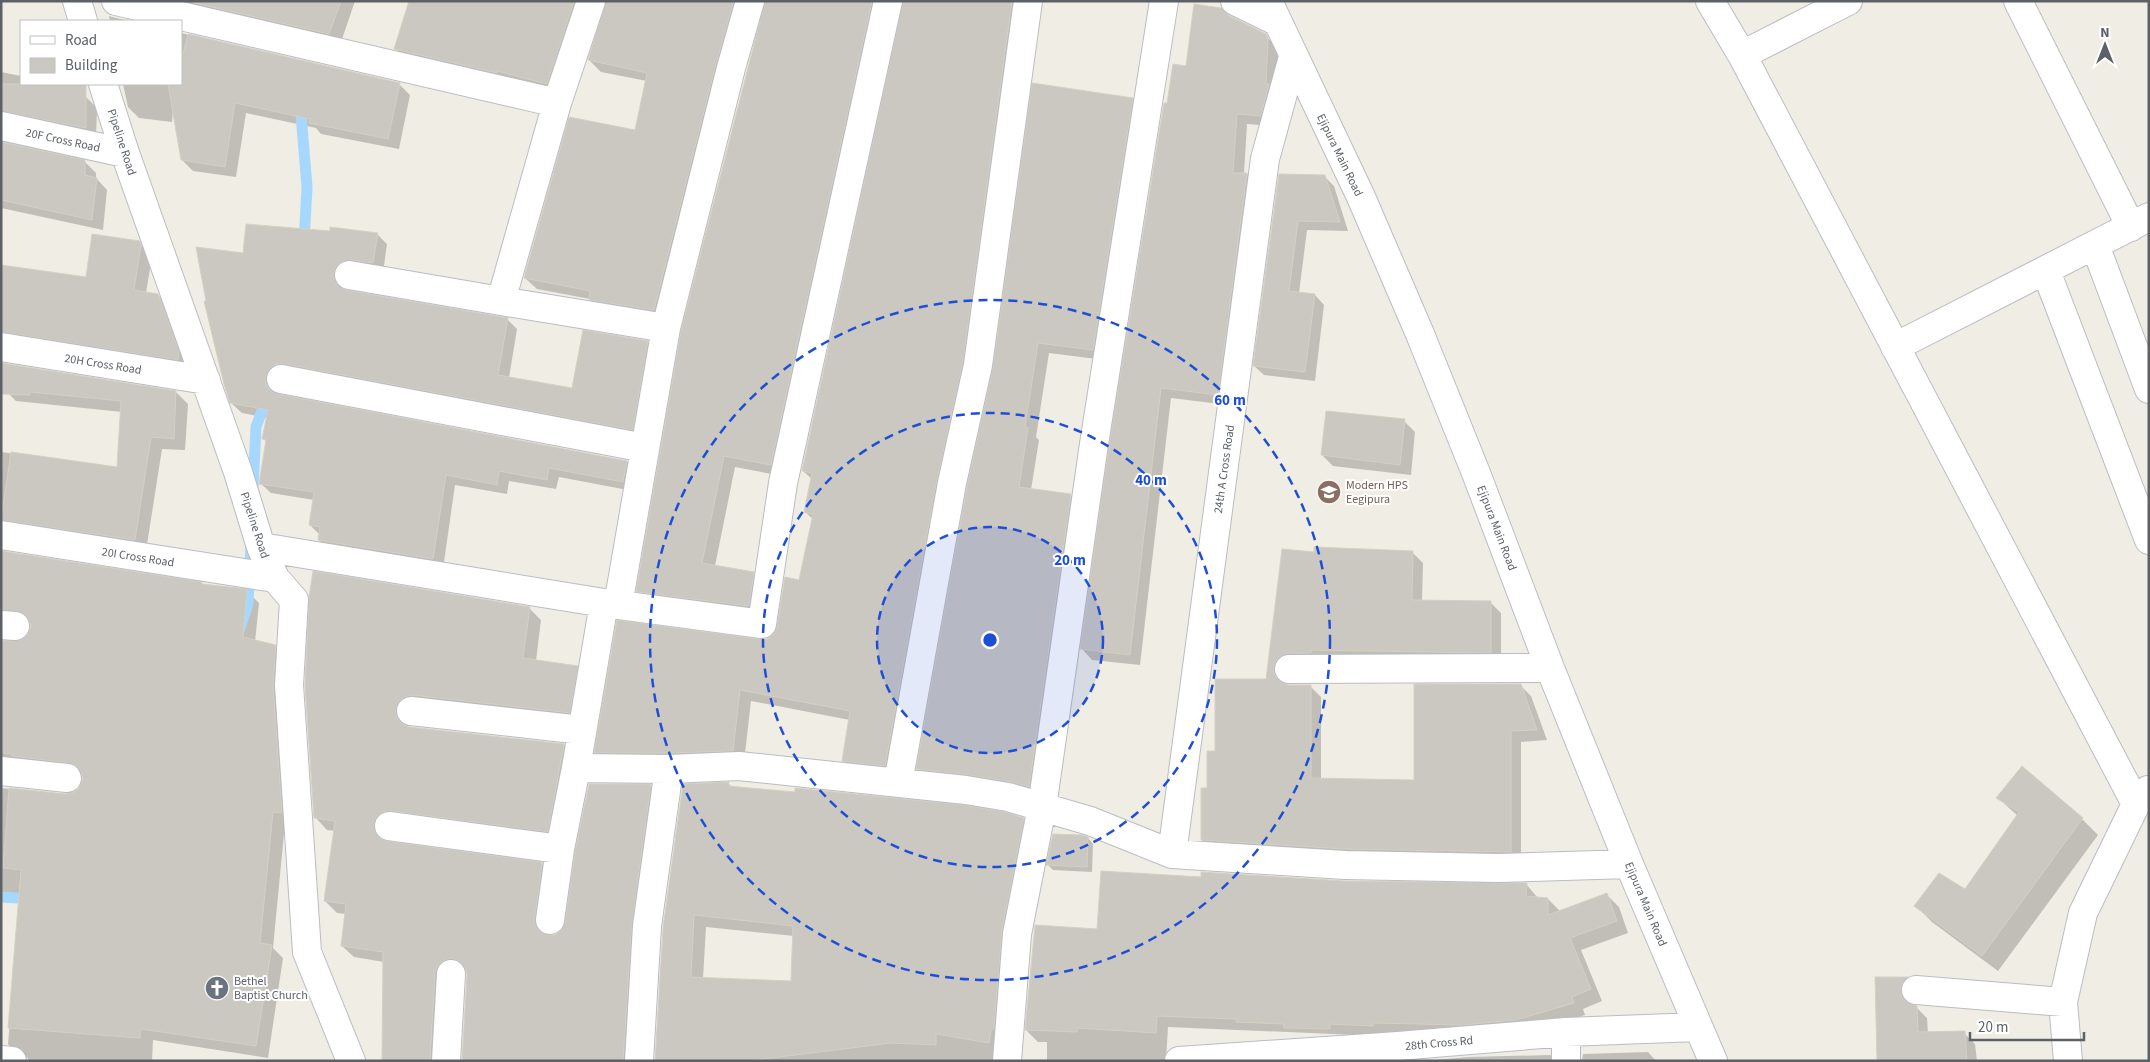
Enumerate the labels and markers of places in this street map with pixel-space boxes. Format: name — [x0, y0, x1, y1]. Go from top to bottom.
place label: Modern HPS Eegipura — [1346, 477, 1408, 508]
school or university icon: Modern HPS Eegipura — [1316, 479, 1342, 505]
centre of rings — [981, 631, 999, 649]
place label: Bethel Baptist Church — [234, 973, 308, 1004]
church icon: Bethel Baptist Church — [204, 975, 230, 1001]

